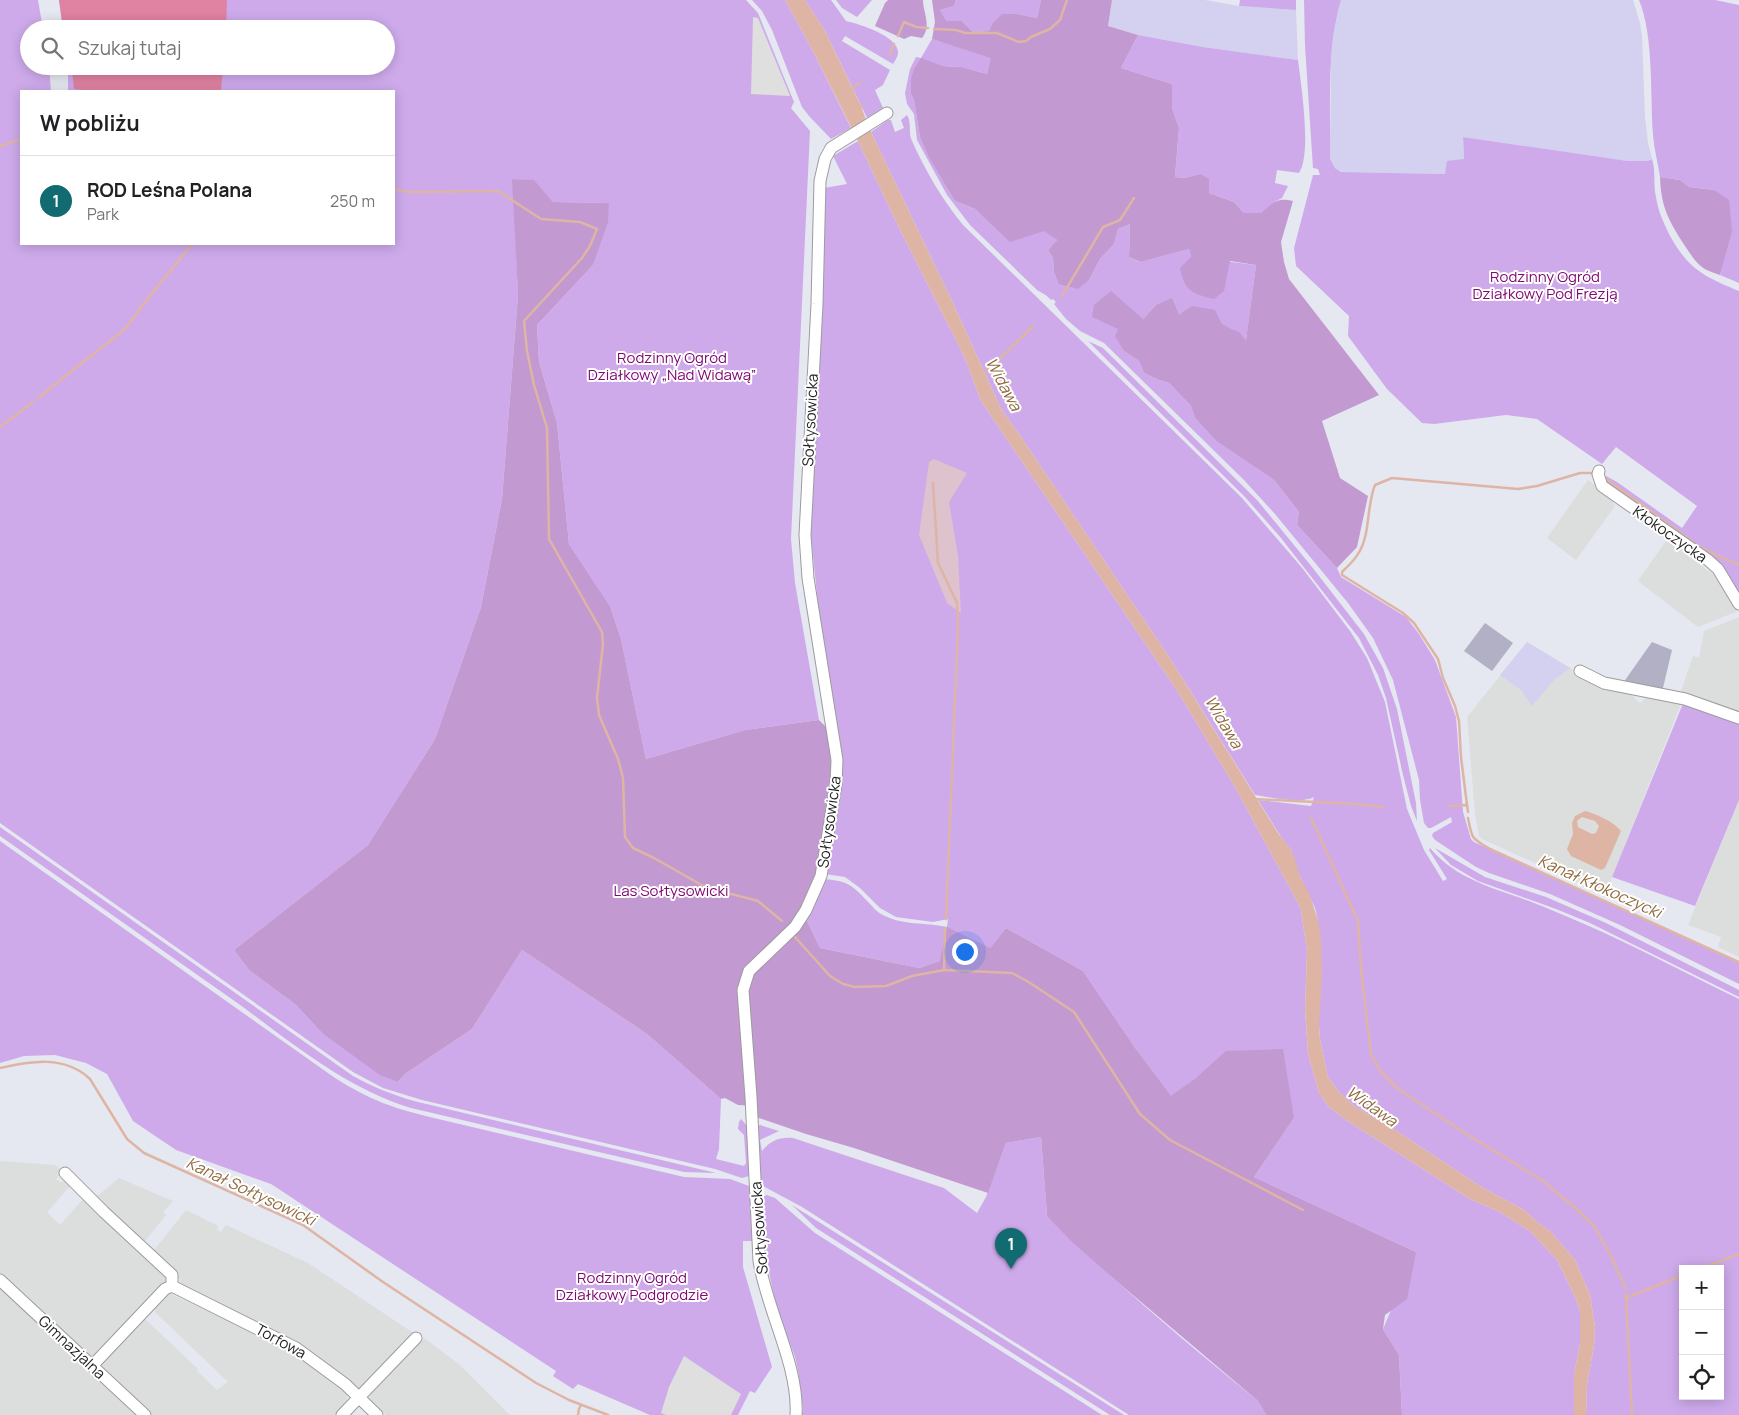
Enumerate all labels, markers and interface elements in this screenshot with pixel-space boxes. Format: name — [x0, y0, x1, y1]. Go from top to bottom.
search box — [20, 20, 395, 75]
icon: search — [38, 34, 66, 62]
text: Szukaj tutaj — [78, 35, 181, 61]
text: W pobliżu — [40, 109, 140, 137]
text: ROD Leśna Polana — [87, 177, 252, 203]
text: 1 — [52, 190, 60, 212]
text: 250 m — [330, 190, 375, 212]
text: Park — [87, 203, 119, 225]
park label: Rodzinny Ogród Działkowy Pod Frezją — [1472, 266, 1618, 304]
park label: Rodzinny Ogród Działkowy „Nad Widawą” — [588, 347, 756, 385]
water label: Widawa — [981, 354, 1028, 415]
street label: Sołtysowicka — [797, 373, 823, 467]
street label: Kłokoczycka — [1629, 501, 1711, 567]
water label: Widawa — [1200, 692, 1249, 753]
street label: Sołtysowicka — [812, 774, 846, 870]
water label: Kanał Kłokoczycki — [1535, 849, 1667, 924]
park label: Las Sołtysowicki — [613, 880, 729, 901]
your location — [952, 939, 978, 965]
water label: Widawa — [1342, 1081, 1403, 1132]
water label: Kanał Sołtysowicki — [183, 1151, 321, 1232]
street label: Sołtysowicka — [745, 1181, 773, 1275]
pin: 1 — [995, 1228, 1027, 1269]
map controls — [1679, 1265, 1724, 1400]
button: + — [1679, 1265, 1724, 1310]
park label: Rodzinny Ogród Działkowy Podgrodzie — [556, 1267, 709, 1305]
street label: Gimnazjalna — [34, 1310, 110, 1384]
button: − — [1679, 1310, 1724, 1355]
street label: Torfowa — [252, 1318, 310, 1364]
button: locate — [1679, 1355, 1724, 1400]

